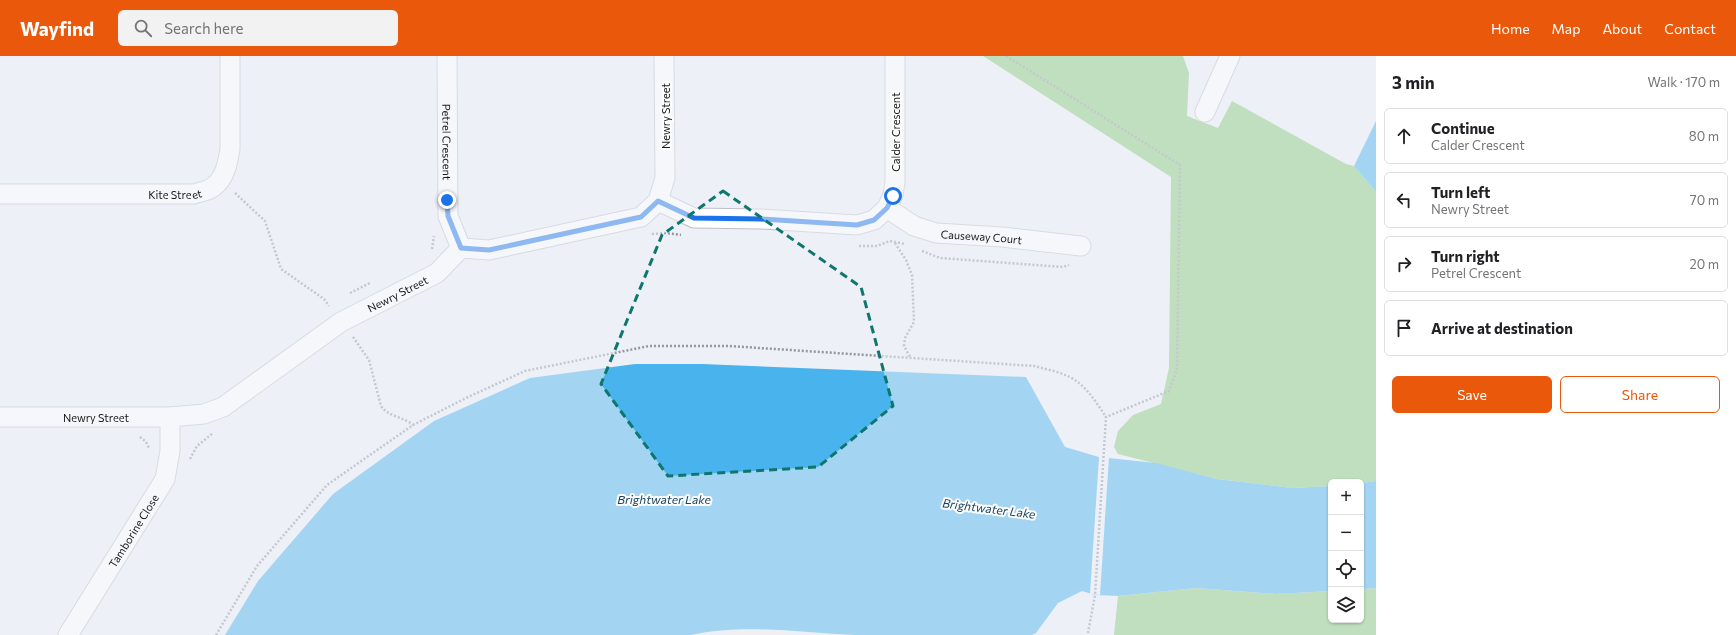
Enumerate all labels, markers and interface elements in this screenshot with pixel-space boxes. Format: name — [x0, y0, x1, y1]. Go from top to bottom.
search box — [118, 10, 398, 46]
text: Wayfind — [20, 17, 94, 40]
icon: search — [132, 17, 154, 39]
text: Search here — [164, 19, 244, 37]
text: Home — [1491, 20, 1530, 37]
text: Map — [1552, 20, 1580, 37]
text: About — [1602, 20, 1642, 37]
text: Contact — [1664, 20, 1716, 37]
text: 3 min — [1392, 72, 1435, 93]
text: Walk · 170 m — [1648, 74, 1720, 90]
street label: Newry Street — [659, 82, 672, 149]
street label: Calder Crescent — [889, 92, 902, 172]
street label: Petrel Crescent — [441, 104, 454, 181]
text: Continue — [1431, 119, 1495, 137]
icon: ahead — [1393, 125, 1415, 147]
text: 80 m — [1689, 128, 1719, 144]
text: Calder Crescent — [1431, 137, 1525, 153]
text: Turn left — [1431, 183, 1490, 201]
street label: Kite Street — [148, 186, 204, 201]
route start — [884, 187, 902, 205]
icon: left — [1393, 189, 1415, 211]
route end — [438, 191, 456, 209]
text: 70 m — [1690, 192, 1719, 208]
text: Newry Street — [1431, 201, 1509, 217]
street label: Causeway Court — [940, 227, 1023, 246]
text: Turn right — [1431, 247, 1500, 265]
icon: right — [1393, 253, 1415, 275]
text: 20 m — [1690, 256, 1719, 272]
text: Petrel Crescent — [1431, 265, 1521, 281]
street label: Newry Street — [365, 272, 430, 314]
icon: arrive — [1393, 317, 1415, 339]
text: Arrive at destination — [1431, 319, 1573, 337]
button: Save — [1392, 376, 1552, 413]
button: Share — [1560, 376, 1720, 413]
street label: Newry Street — [63, 411, 130, 424]
map controls — [1328, 479, 1364, 623]
button: + — [1328, 479, 1364, 515]
street label: Tamborine Close — [105, 491, 161, 570]
water label: Brightwater Lake — [617, 492, 711, 506]
water label: Brightwater Lake — [942, 495, 1037, 521]
button: − — [1328, 515, 1364, 551]
button: locate — [1328, 551, 1364, 587]
button: layers — [1328, 587, 1364, 623]

